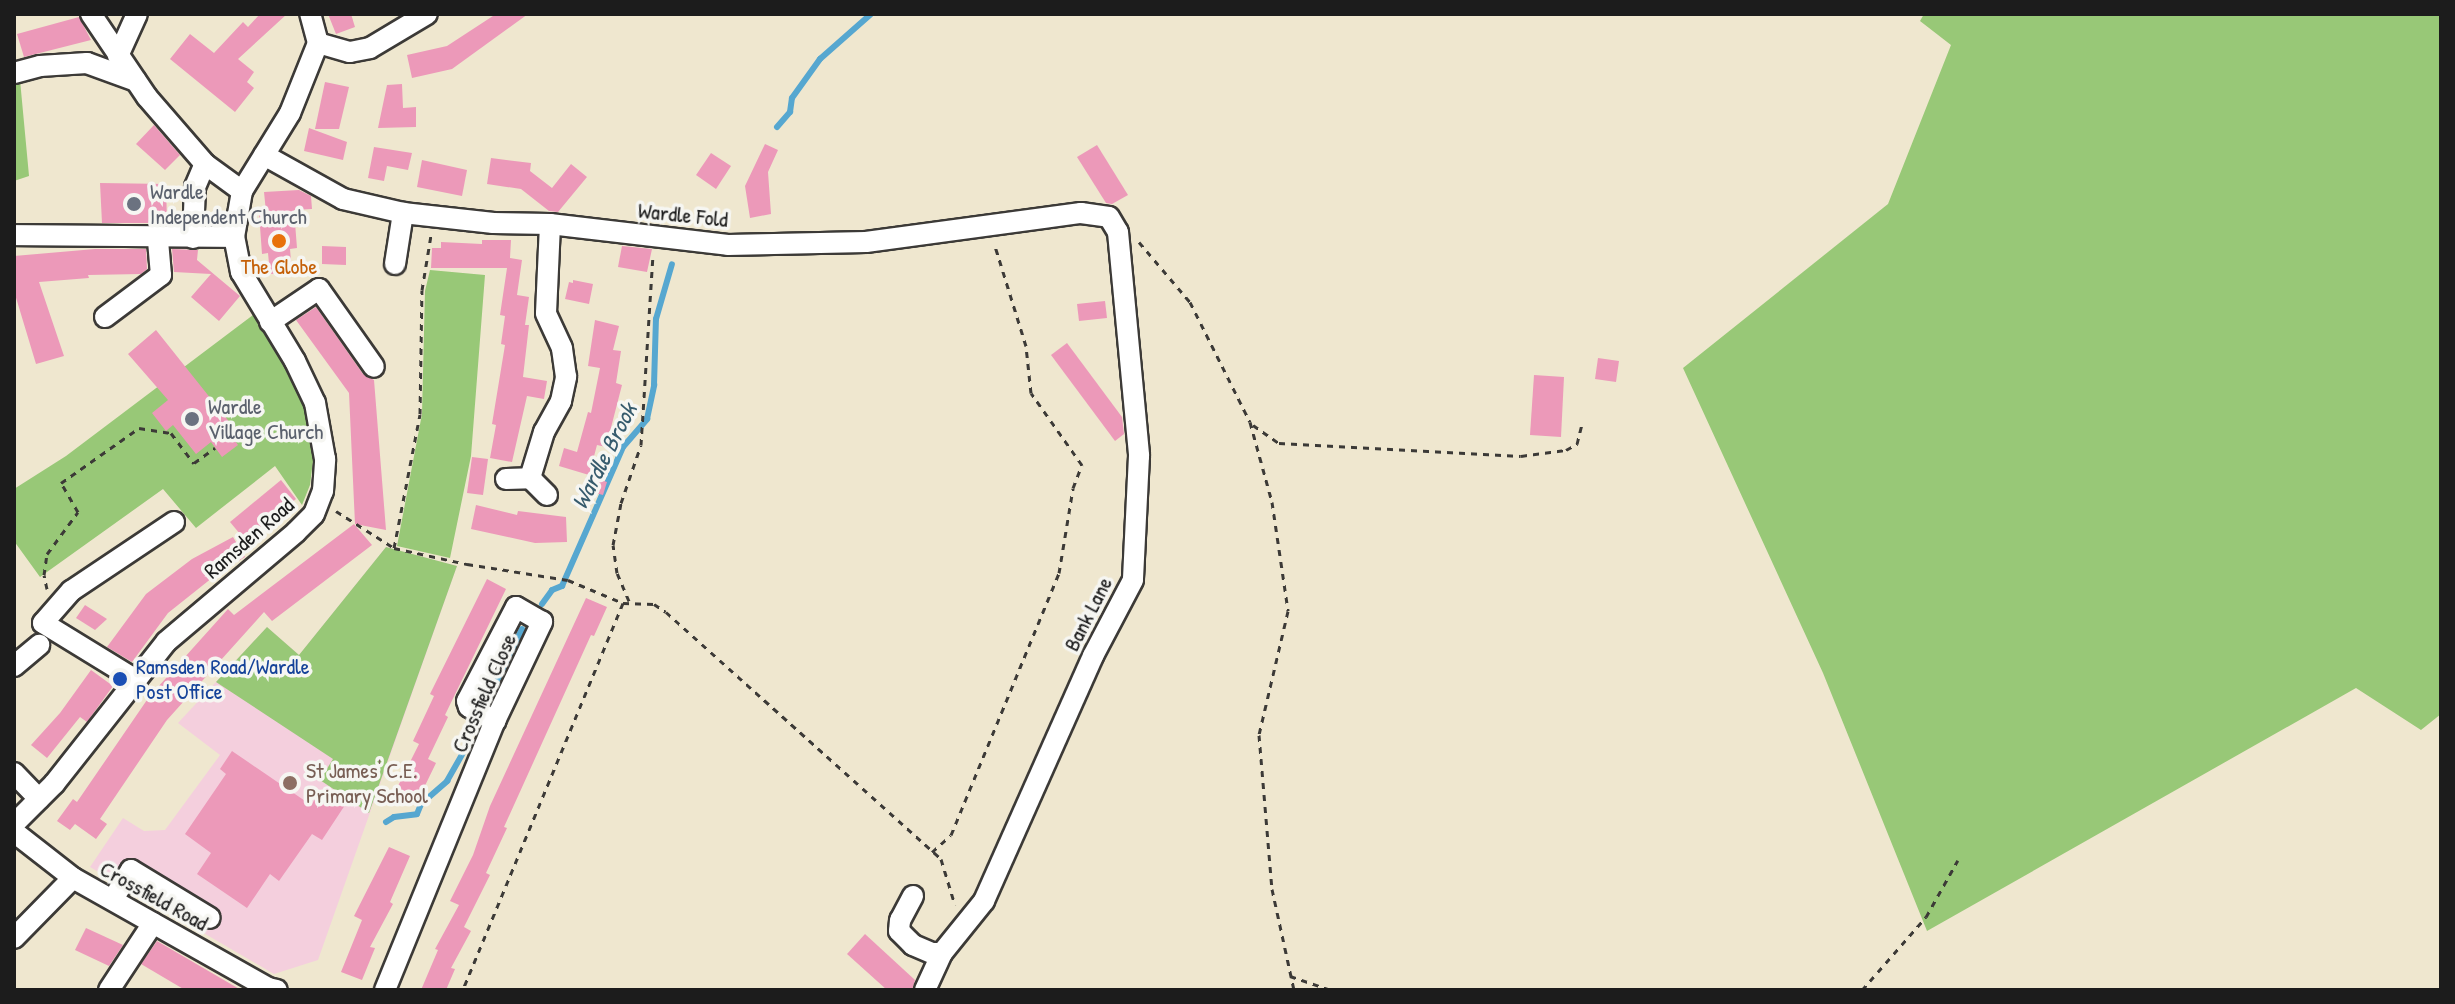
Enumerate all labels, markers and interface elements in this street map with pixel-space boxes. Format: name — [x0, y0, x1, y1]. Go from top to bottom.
place label: Wardle Independent Church — [150, 178, 307, 230]
marker: Wardle Independent Church — [125, 195, 143, 213]
street label: Wardle Fold — [637, 197, 729, 233]
marker: The Globe — [270, 232, 288, 250]
place label: The Globe — [241, 254, 317, 280]
place label: Wardle Village Church — [208, 393, 323, 444]
water label: Wardle Brook — [565, 398, 643, 514]
marker: Wardle Village Church — [183, 410, 201, 428]
street label: Ramsden Road — [199, 492, 299, 584]
street label: Bank Lane — [1058, 573, 1118, 655]
street label: Crossfield Close — [446, 629, 522, 757]
place label: Ramsden Road/Wardle Post Office — [136, 653, 310, 704]
marker: Ramsden Road/Wardle Post Office — [111, 670, 129, 688]
place label: St James' C.E. Primary School — [306, 757, 428, 808]
marker: St James' C.E. Primary School — [281, 774, 299, 792]
street label: Crossfield Road — [95, 856, 213, 936]

